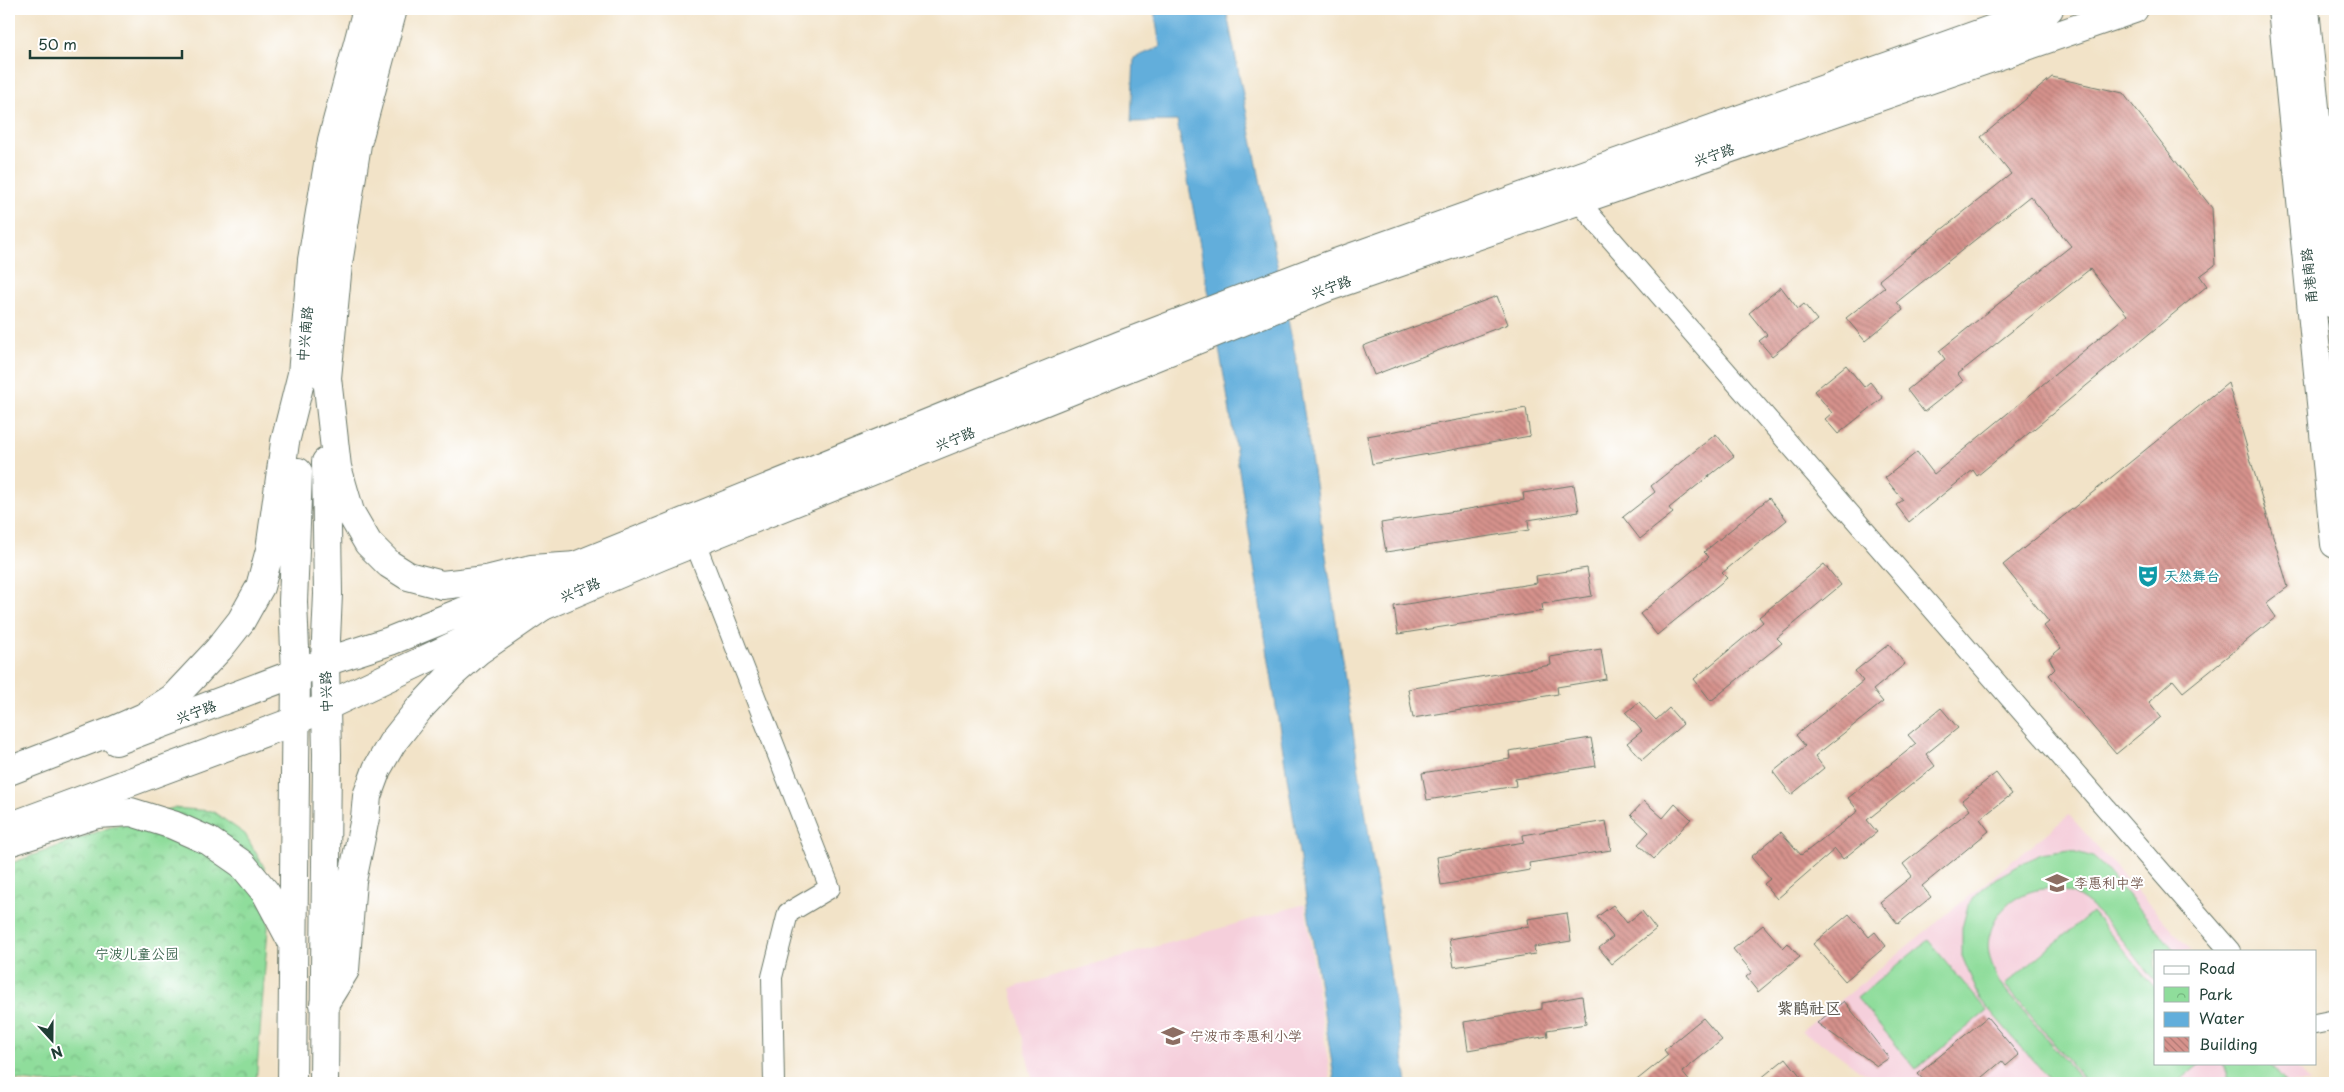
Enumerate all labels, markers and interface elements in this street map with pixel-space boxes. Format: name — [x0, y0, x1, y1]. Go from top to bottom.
scale bar — [30, 28, 182, 60]
text: 50 m — [38, 32, 77, 55]
street label: 兴宁路 — [1691, 138, 1737, 171]
street label: 甬港南路 — [2295, 247, 2322, 305]
street label: 兴宁路 — [1308, 269, 1354, 304]
street label: 中兴南路 — [292, 305, 317, 363]
street label: 兴宁路 — [931, 421, 978, 456]
theatre icon: 天然舞台 — [2135, 563, 2161, 589]
place label: 天然舞台 — [2164, 565, 2220, 586]
street label: 兴宁路 — [556, 572, 603, 607]
street label: 中兴路 — [314, 671, 337, 713]
street label: 兴宁路 — [173, 694, 219, 729]
school or university icon: 李惠利中学 — [2044, 870, 2070, 896]
place label: 李惠利中学 — [2074, 872, 2144, 893]
park label: 宁波儿童公园 — [95, 943, 179, 964]
legend — [2154, 950, 2316, 1064]
text: Road — [2199, 956, 2235, 979]
text: Park — [2199, 982, 2233, 1005]
district label: 紫鹃社区 — [1777, 995, 1841, 1019]
text: Water — [2199, 1006, 2244, 1029]
north arrow — [28, 1014, 78, 1064]
school or university icon: 宁波市李惠利小学 — [1160, 1023, 1186, 1049]
place label: 宁波市李惠利小学 — [1190, 1025, 1302, 1046]
text: Building — [2199, 1032, 2258, 1055]
text: N — [48, 1041, 66, 1064]

